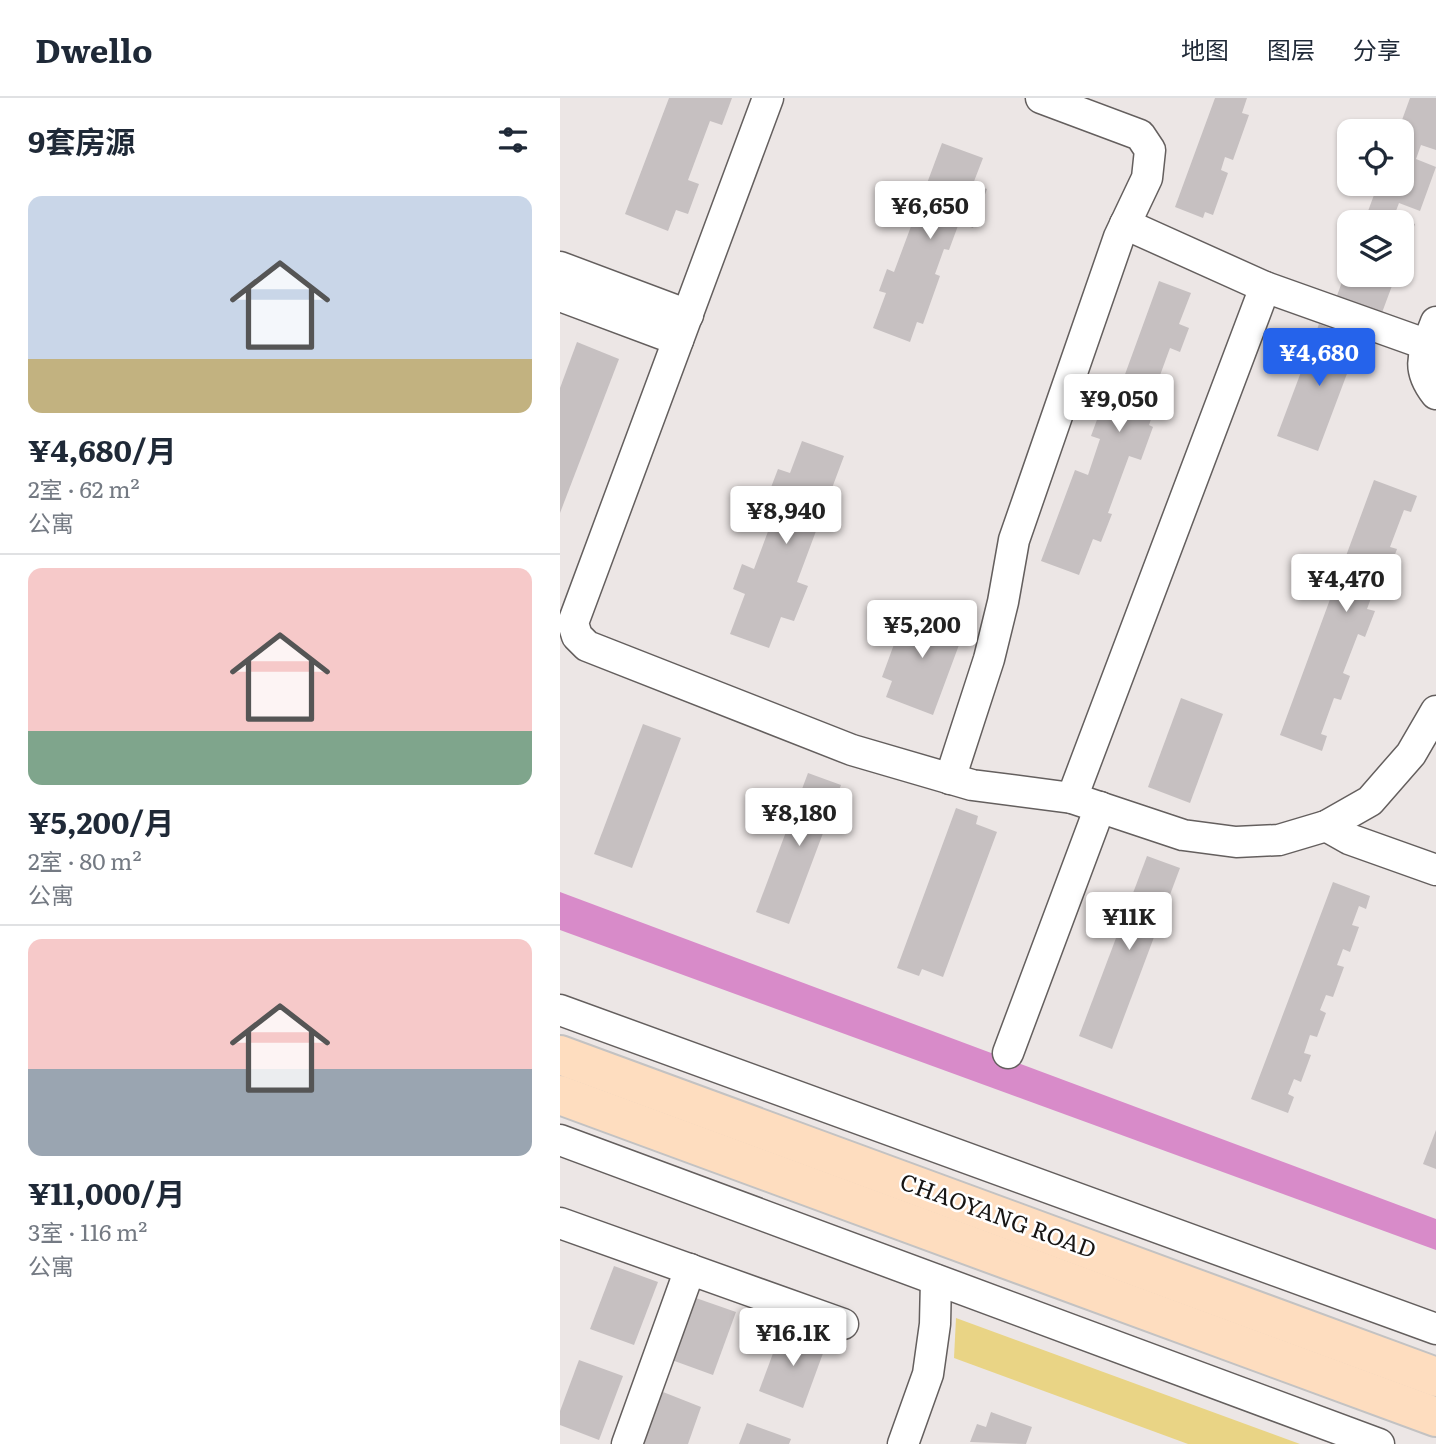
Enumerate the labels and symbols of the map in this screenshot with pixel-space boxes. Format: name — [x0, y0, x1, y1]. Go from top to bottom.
pin: ¥6,650 — [873, 181, 987, 241]
pin: ¥4,680 — [1262, 328, 1376, 388]
pin: ¥9,050 — [1062, 374, 1176, 434]
pin: ¥8,940 — [729, 486, 843, 546]
pin: ¥4,470 — [1289, 554, 1403, 614]
pin: ¥5,200 — [865, 601, 979, 660]
pin: ¥8,180 — [742, 788, 856, 848]
pin: ¥11K — [1088, 892, 1170, 952]
street label: CHAOYANG ROAD — [896, 1163, 1102, 1265]
pin: ¥16.1K — [736, 1308, 850, 1368]

